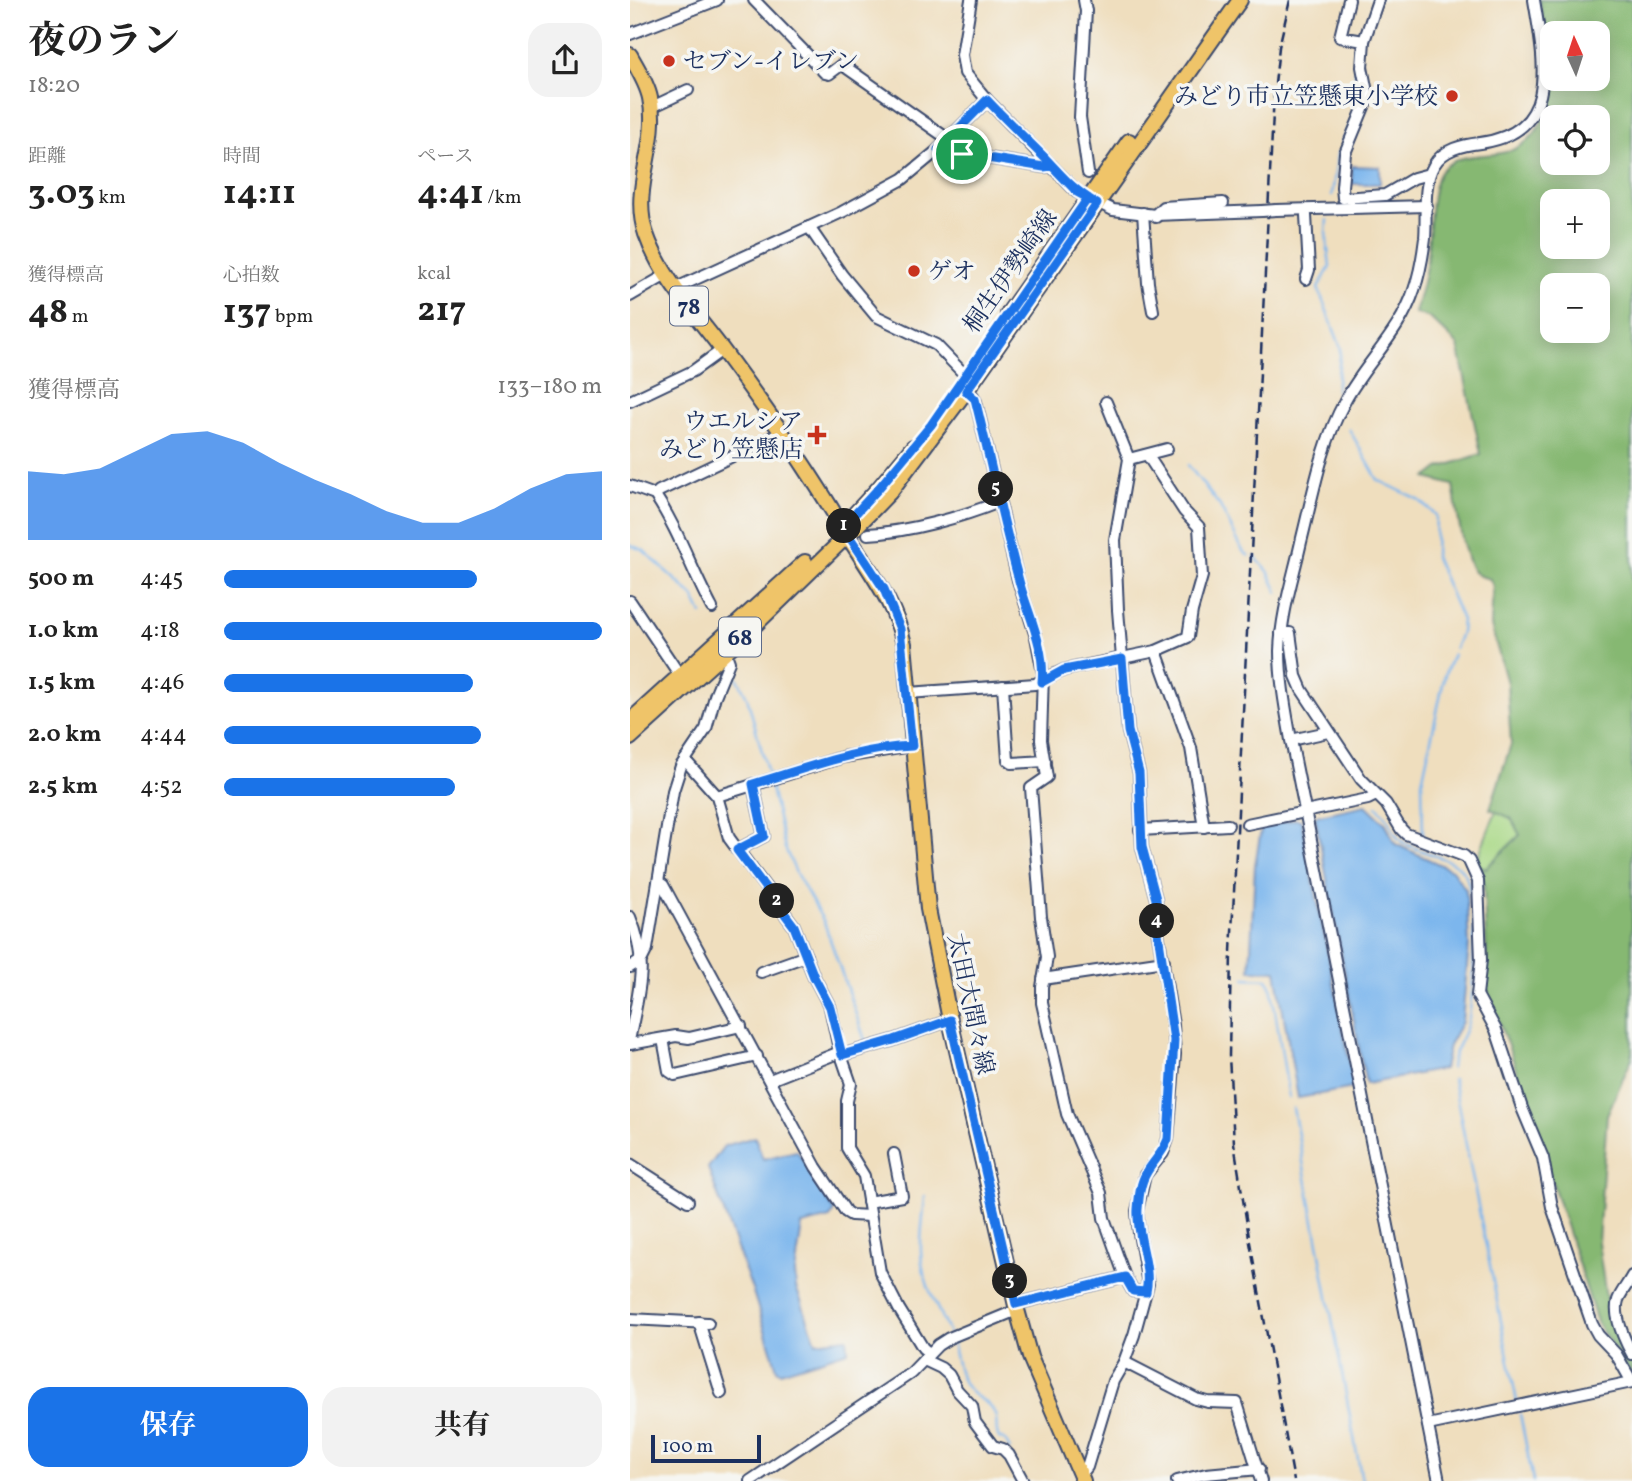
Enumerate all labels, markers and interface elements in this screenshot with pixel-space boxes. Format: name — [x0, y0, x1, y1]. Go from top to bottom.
text: 夜のラン — [28, 17, 180, 70]
north arrow — [1540, 21, 1610, 91]
map controls — [1540, 21, 1610, 343]
button: share — [528, 23, 602, 97]
place label: セブン-イレブン — [683, 46, 859, 80]
marker: セブン-イレブン — [661, 53, 677, 69]
text: 18:20 — [28, 70, 80, 102]
place label: みどり市立笠懸東小学校 — [1174, 81, 1438, 115]
marker: みどり市立笠懸東小学校 — [1444, 88, 1460, 104]
button: locate — [1540, 105, 1610, 175]
pin — [932, 124, 992, 184]
icon: arrive — [943, 135, 981, 173]
text: 距離 — [28, 144, 66, 170]
text: 時間 — [223, 144, 261, 170]
text: ペース — [417, 144, 473, 170]
text: 3.03 — [28, 170, 95, 218]
text: 14:11 — [223, 170, 296, 218]
text: 4:41 — [417, 170, 484, 218]
text: km — [95, 185, 126, 211]
text: /km — [484, 185, 522, 211]
button: + — [1540, 189, 1610, 259]
street label: 桐生伊勢崎線 — [956, 203, 1067, 341]
place label: ゲオ — [928, 256, 976, 290]
text: kcal — [417, 261, 451, 287]
text: 獲得標高 — [28, 263, 104, 289]
text: 心拍数 — [223, 263, 280, 289]
marker: ゲオ — [906, 263, 922, 279]
button: − — [1540, 273, 1610, 343]
road number: 78 — [670, 286, 708, 326]
text: 217 — [417, 287, 466, 335]
text: 48 — [28, 289, 68, 337]
text: 137 — [223, 289, 271, 337]
text: m — [68, 304, 89, 330]
text: bpm — [271, 304, 313, 330]
text: 133–180 m — [497, 371, 602, 403]
text: 獲得標高 — [28, 375, 120, 407]
place label: ウエルシア みどり笠懸店 — [659, 406, 803, 468]
marker: ウエルシア みどり笠懸店 — [809, 427, 825, 443]
pin: 5 — [978, 472, 1014, 506]
text: 5 — [991, 475, 1000, 501]
pin: 1 — [826, 508, 862, 544]
text: 1 — [840, 512, 847, 538]
text: 500 m — [28, 563, 94, 595]
text: 4:45 — [140, 563, 183, 595]
text: 1.0 km — [28, 615, 99, 647]
text: 4:18 — [140, 615, 180, 647]
road number: 68 — [719, 618, 761, 656]
text: 1.5 km — [28, 667, 95, 699]
text: 4:46 — [140, 667, 184, 699]
text: 2.0 km — [28, 719, 101, 751]
text: 4:44 — [140, 719, 187, 751]
text: 2.5 km — [28, 771, 98, 803]
text: 4:52 — [140, 771, 183, 803]
pin: 2 — [760, 884, 794, 918]
text: 2 — [772, 887, 781, 913]
pin: 4 — [1140, 904, 1174, 939]
text: 4 — [1151, 907, 1162, 933]
street label: 太田大間々線 — [937, 930, 1001, 1078]
pin: 3 — [992, 1264, 1028, 1298]
text: 3 — [1005, 1267, 1014, 1293]
button: 保存 — [28, 1387, 308, 1467]
button: 共有 — [322, 1387, 602, 1467]
scale bar — [651, 1432, 761, 1464]
text: 100 m — [662, 1434, 713, 1460]

